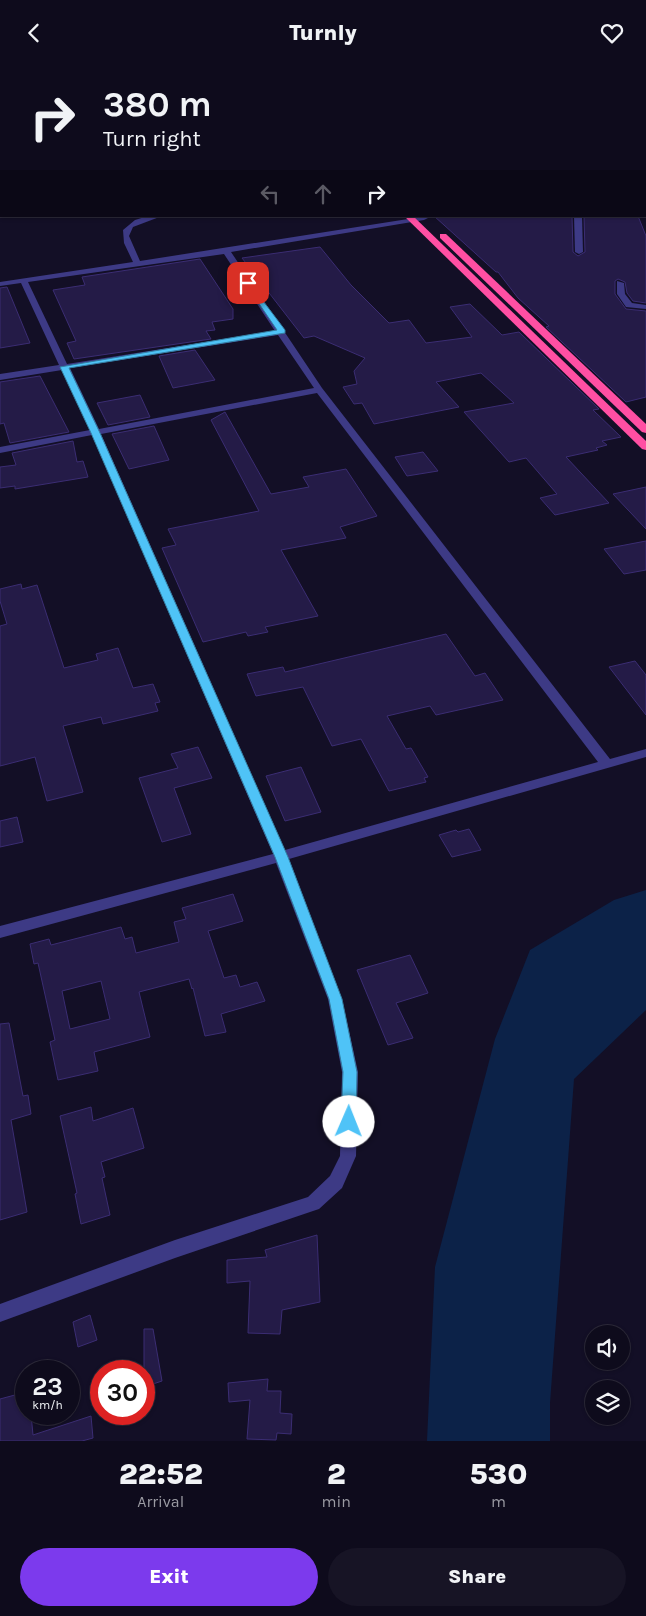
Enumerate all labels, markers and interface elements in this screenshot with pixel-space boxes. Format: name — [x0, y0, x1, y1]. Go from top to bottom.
icon: back — [20, 19, 48, 47]
icon: heart — [598, 19, 626, 47]
text: Turnly — [289, 20, 357, 46]
text: 380 m — [103, 84, 212, 125]
icon: right — [20, 85, 85, 150]
text: Turn right — [103, 126, 201, 152]
icon: left — [256, 180, 284, 208]
icon: ahead — [309, 180, 337, 208]
icon: right — [362, 180, 390, 208]
pin — [227, 262, 269, 304]
icon: arrive — [234, 269, 262, 297]
position arrow — [322, 1095, 374, 1147]
map controls — [585, 1325, 630, 1425]
button: sound — [585, 1325, 630, 1370]
speed limit sign: 30 — [90, 1360, 155, 1425]
text: 23 — [32, 1372, 63, 1401]
button: layers — [585, 1380, 630, 1425]
text: km/h — [32, 1398, 63, 1412]
text: 22:52 — [119, 1456, 203, 1492]
text: 2 — [327, 1456, 346, 1492]
text: 530 — [470, 1456, 527, 1492]
text: Arrival — [137, 1492, 184, 1511]
text: min — [321, 1492, 351, 1511]
text: m — [491, 1492, 506, 1511]
button: Exit — [20, 1548, 318, 1606]
button: Share — [328, 1548, 626, 1606]

